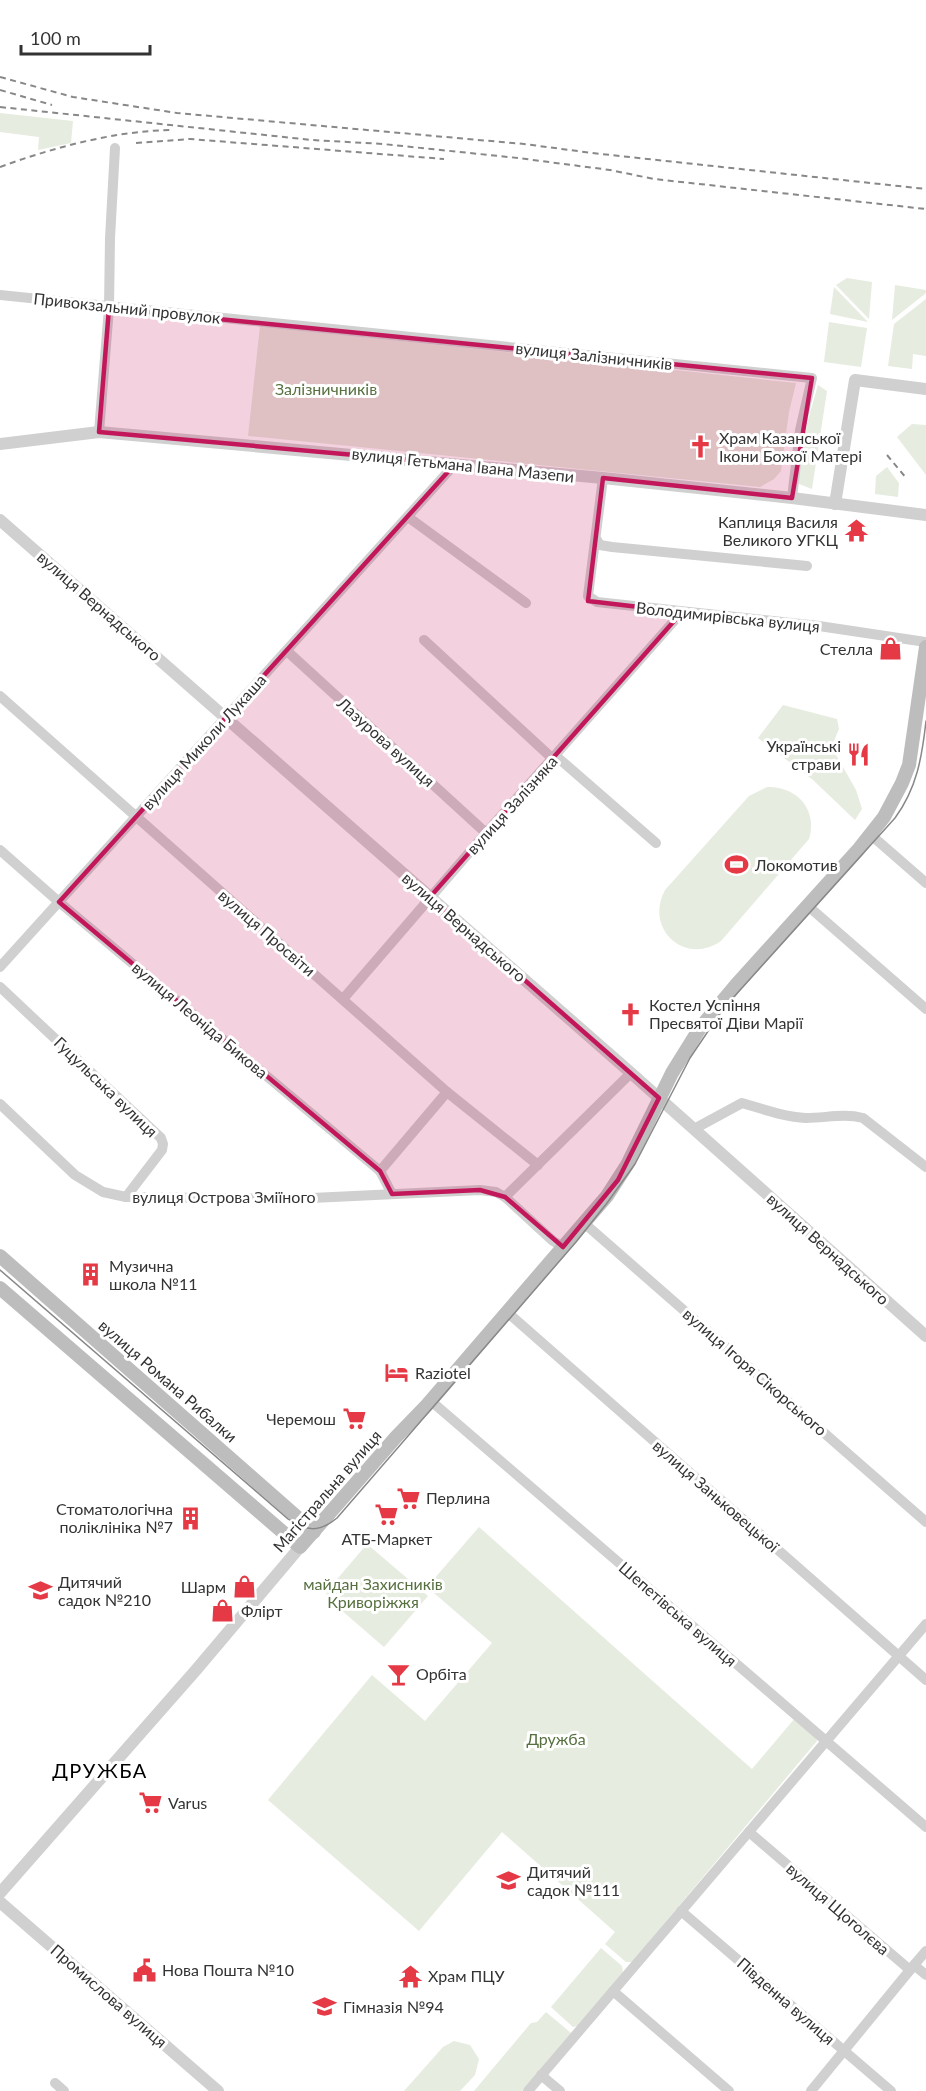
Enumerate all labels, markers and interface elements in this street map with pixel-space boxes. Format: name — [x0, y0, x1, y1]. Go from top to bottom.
scale bar — [21, 18, 150, 56]
text: 100 m — [30, 27, 81, 49]
street label: Привокзальний провулок — [33, 288, 222, 327]
street label: вулиця Залізничників — [515, 338, 673, 373]
park label: Залізничників — [275, 379, 377, 398]
place label: Храм Казанської Ікони Божої Матері — [719, 428, 862, 465]
church icon: Храм Казанської Ікони Божої Матері — [688, 434, 714, 460]
street label: вулиця Гетьмана Івана Мазепи — [351, 443, 575, 486]
place label: Каплиця Василя Великого УГКЦ — [718, 512, 839, 549]
temple icon: Каплиця Василя Великого УГКЦ — [843, 518, 869, 544]
street label: вулиця Вернадського — [34, 547, 165, 664]
street label: Володимирівська вулиця — [635, 597, 821, 636]
shop icon: Стелла — [878, 636, 904, 662]
place label: Стелла — [820, 639, 873, 658]
street label: вулиця Миколи Лукаша — [138, 670, 270, 813]
street label: Лазурова вулиця — [333, 692, 439, 790]
place label: Українські страви — [767, 736, 841, 773]
restaurant icon: Українські страви — [846, 742, 872, 768]
street label: вулиця Залізняка — [462, 751, 561, 858]
sports icon: Локомотив — [724, 852, 750, 878]
place label: Локомотив — [754, 855, 838, 874]
street label: вулиця Вернадського — [399, 868, 530, 985]
street label: вулиця Просвіти — [215, 885, 320, 980]
street label: вулиця Леоніда Бикова — [129, 957, 272, 1082]
place label: Костел Успіння Пресвятої Діви Марії — [649, 995, 804, 1032]
church icon: Костел Успіння Пресвятої Діви Марії — [618, 1001, 644, 1027]
street label: Гуцульська вулиця — [51, 1033, 162, 1141]
street label: вулиця Острова Зміїного — [132, 1187, 316, 1206]
street label: вулиця Вернадського — [763, 1189, 893, 1308]
place label: Музична школа №11 — [109, 1256, 197, 1293]
building icon: Музична школа №11 — [78, 1262, 104, 1288]
street label: вулиця Ігоря Сікорського — [680, 1304, 831, 1439]
street label: вулиця Романа Рибалки — [95, 1315, 241, 1446]
hotel icon: Raziotel — [384, 1360, 410, 1386]
place label: Raziotel — [415, 1363, 471, 1382]
supermarket icon: Черемош — [341, 1406, 367, 1432]
place label: Черемош — [266, 1409, 336, 1428]
street label: Магістральна вулиця — [269, 1426, 385, 1555]
street label: вулиця Заньковецької — [649, 1436, 784, 1556]
supermarket icon: Перлина — [395, 1485, 421, 1511]
place label: Перлина — [426, 1488, 490, 1507]
place label: Стоматологічна поліклініка №7 — [56, 1499, 173, 1536]
supermarket icon: АТБ-Маркет — [374, 1501, 400, 1527]
building icon: Стоматологічна поліклініка №7 — [178, 1505, 204, 1531]
place label: АТБ-Маркет — [342, 1529, 432, 1548]
street label: Шепетівська вулиця — [616, 1557, 741, 1670]
place label: Дитячий садок №210 — [58, 1572, 151, 1609]
shop icon: Шарм — [231, 1574, 257, 1600]
park label: майдан Захисників Криворіжжя — [303, 1574, 443, 1611]
place label: Шарм — [181, 1577, 226, 1596]
school or university icon: Дитячий садок №210 — [27, 1578, 53, 1604]
shop icon: Флірт — [210, 1598, 236, 1624]
place label: Флірт — [241, 1601, 283, 1620]
bar icon: Орбіта — [385, 1661, 411, 1687]
place label: Орбіта — [416, 1664, 467, 1683]
park label: Дружба — [526, 1729, 586, 1748]
district label: ДРУЖБА — [52, 1758, 148, 1782]
supermarket icon: Varus — [137, 1790, 163, 1816]
place label: Varus — [168, 1793, 207, 1812]
street label: вулиця Щоголєва — [783, 1859, 894, 1958]
place label: Дитячий садок №111 — [527, 1862, 620, 1899]
school or university icon: Дитячий садок №111 — [496, 1868, 522, 1894]
street label: Промислова вулиця — [47, 1940, 171, 2051]
street label: Південна вулиця — [734, 1953, 839, 2048]
public building icon: Нова Пошта №10 — [131, 1957, 157, 1983]
place label: Нова Пошта №10 — [162, 1960, 294, 1979]
temple icon: Храм ПЦУ — [397, 1963, 423, 1989]
place label: Храм ПЦУ — [428, 1966, 505, 1985]
school or university icon: Гімназія №94 — [312, 1994, 338, 2020]
place label: Гімназія №94 — [343, 1997, 444, 2016]

